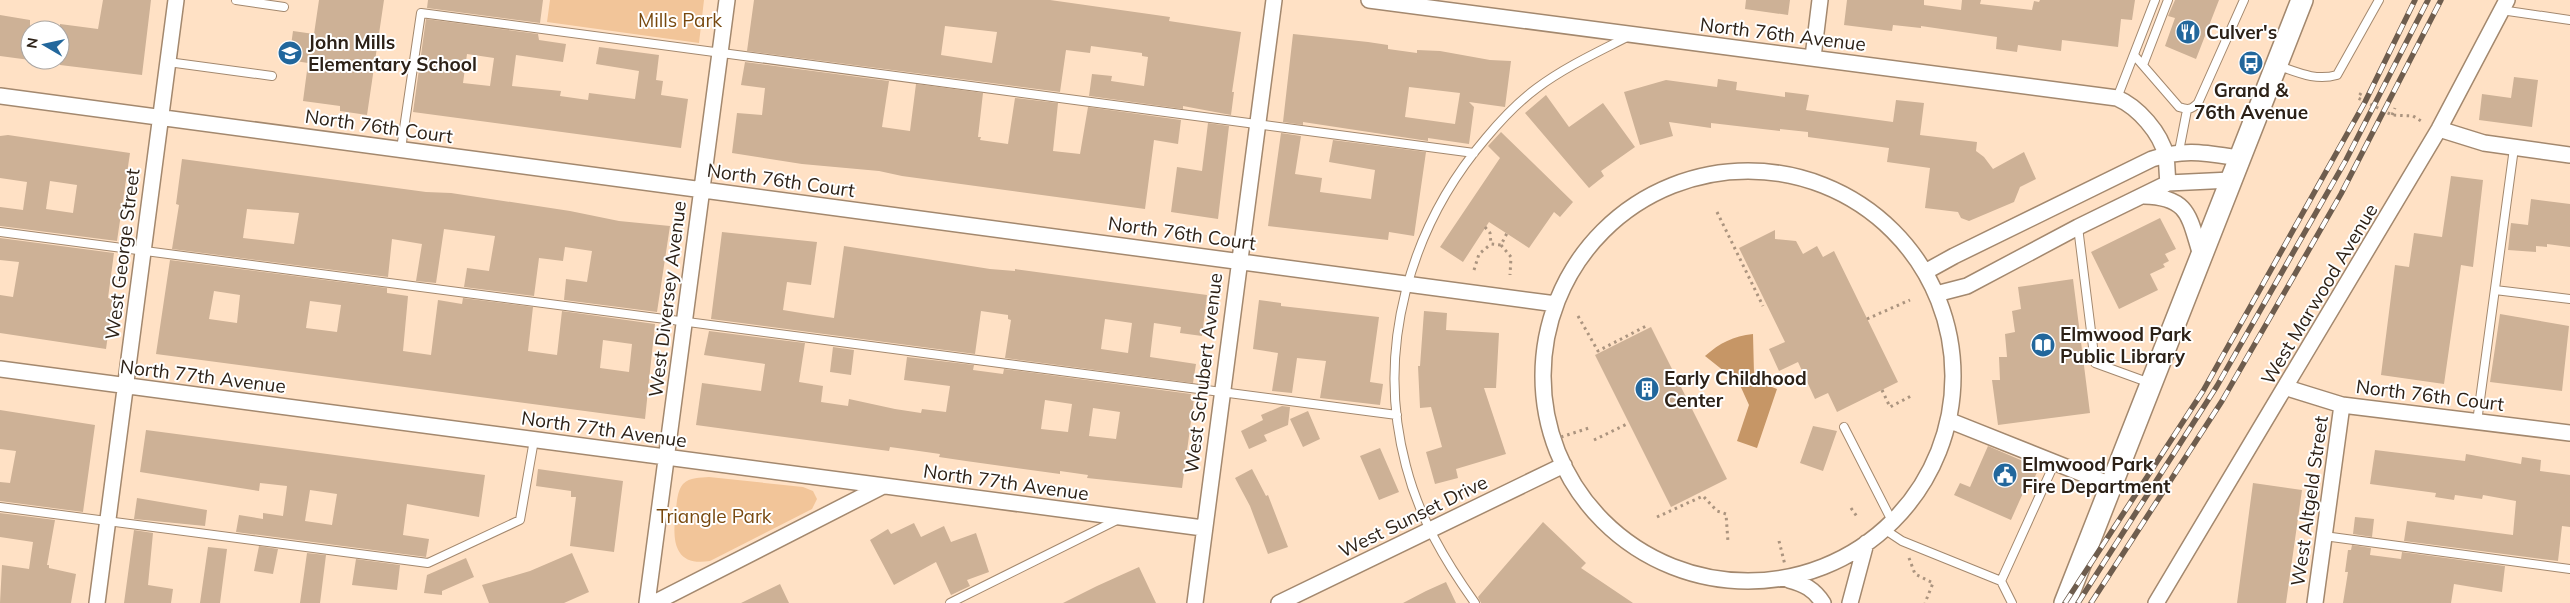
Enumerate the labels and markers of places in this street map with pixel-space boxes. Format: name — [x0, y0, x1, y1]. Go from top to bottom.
restaurant icon: Culver's — [2175, 19, 2201, 45]
place label: Culver's — [2206, 20, 2277, 44]
place label: John Mills Elementary School — [308, 30, 477, 76]
school or university icon: John Mills Elementary School — [277, 40, 303, 66]
bus stop icon: Grand & 76th Avenue — [2238, 50, 2264, 76]
place label: Grand & 76th Avenue — [2194, 78, 2308, 124]
place label: Elmwood Park Public Library — [2060, 322, 2192, 368]
library icon: Elmwood Park Public Library — [2030, 332, 2056, 358]
place label: Early Childhood Center — [1664, 366, 1807, 412]
building icon: Early Childhood Center — [1634, 376, 1660, 402]
place label: Elmwood Park Fire Department — [2022, 452, 2171, 498]
public building icon: Elmwood Park Fire Department — [1992, 462, 2018, 488]

